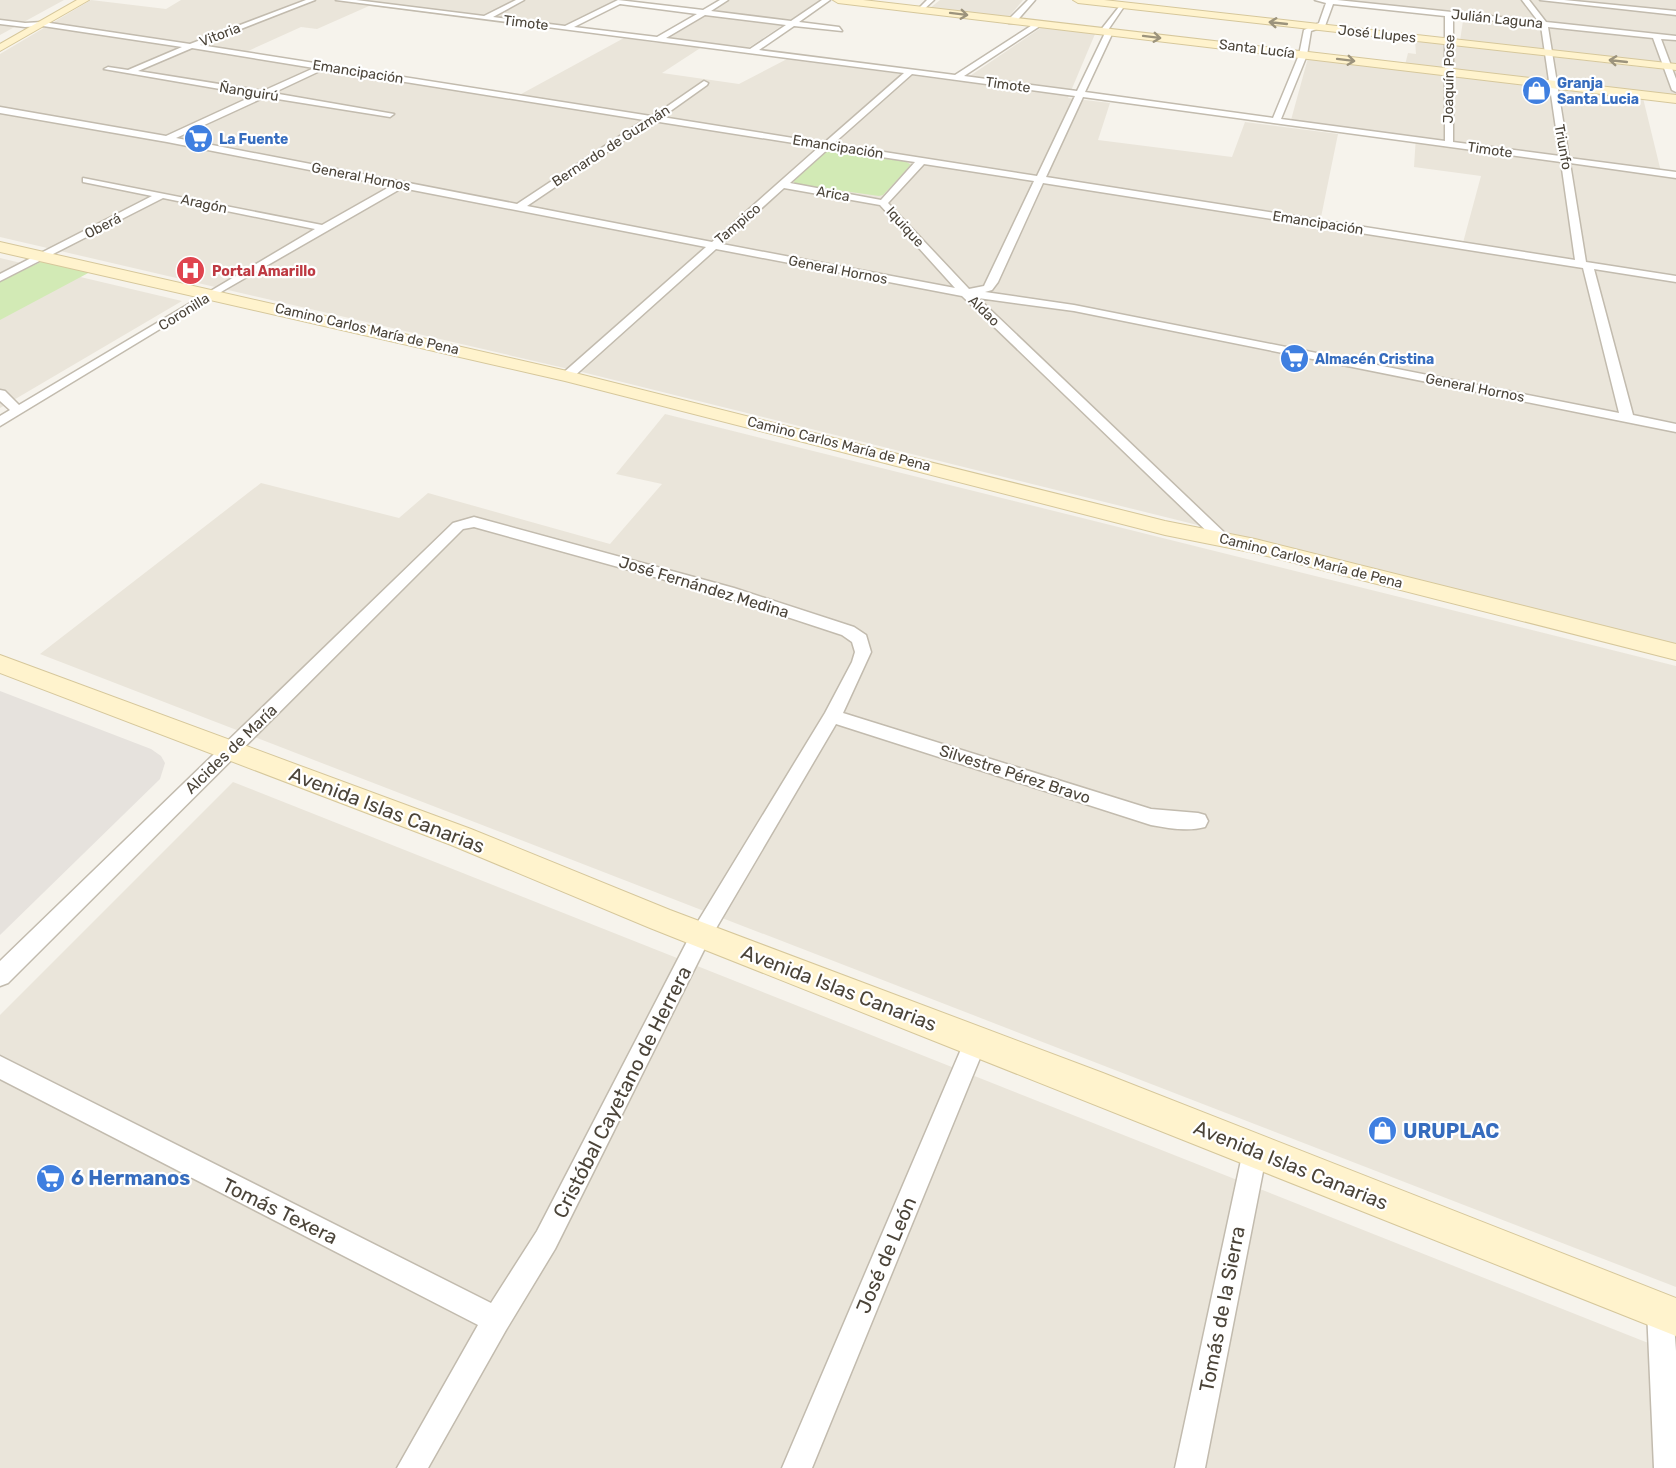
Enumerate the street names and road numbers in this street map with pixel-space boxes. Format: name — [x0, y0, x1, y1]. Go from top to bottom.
street label: Julián Laguna — [1450, 6, 1544, 32]
street label: Timote — [503, 12, 550, 34]
street label: Vitoria — [197, 19, 243, 51]
street label: José Llupes — [1337, 21, 1417, 47]
street label: Joaquín Pose — [1440, 34, 1458, 123]
street label: Santa Lucía — [1218, 36, 1296, 62]
street label: Emancipación — [311, 56, 405, 88]
street label: Timote — [984, 73, 1032, 97]
street label: Ñanguirú — [218, 78, 280, 105]
street label: Bernardo de Guzmán — [549, 102, 673, 190]
street label: Triunfo — [1551, 123, 1575, 171]
street label: Emancipación — [791, 131, 885, 163]
street label: Timote — [1466, 138, 1514, 162]
street label: General Hornos — [310, 159, 412, 195]
street label: Arica — [815, 183, 851, 205]
street label: Aragón — [179, 191, 229, 217]
street label: Tampico — [712, 200, 764, 248]
street label: Iquique — [882, 203, 928, 251]
street label: Emancipación — [1271, 207, 1365, 239]
street label: Oberá — [82, 210, 124, 242]
street label: General Hornos — [787, 252, 889, 288]
street label: Coronilla — [155, 290, 213, 334]
street label: Aldao — [965, 292, 1003, 330]
street label: Camino Carlos María de Pena — [273, 300, 461, 358]
street label: General Hornos — [1424, 370, 1526, 406]
street label: Camino Carlos María de Pena — [746, 413, 932, 475]
street label: Camino Carlos María de Pena — [1218, 530, 1404, 592]
street label: José Fernández Medina — [617, 552, 791, 622]
street label: Alcides de María — [181, 700, 281, 798]
street label: Silvestre Pérez Bravo — [937, 741, 1093, 807]
street label: Avenida Islas Canarias — [286, 762, 488, 858]
street label: Avenida Islas Canarias — [738, 940, 940, 1036]
street label: Cristóbal Cayetano de Herrera — [548, 962, 696, 1222]
street label: Avenida Islas Canarias — [1190, 1115, 1392, 1215]
street label: Tomás Texera — [218, 1173, 342, 1249]
street label: José de León — [851, 1193, 921, 1317]
street label: Tomás de la Sierra — [1194, 1224, 1250, 1394]

